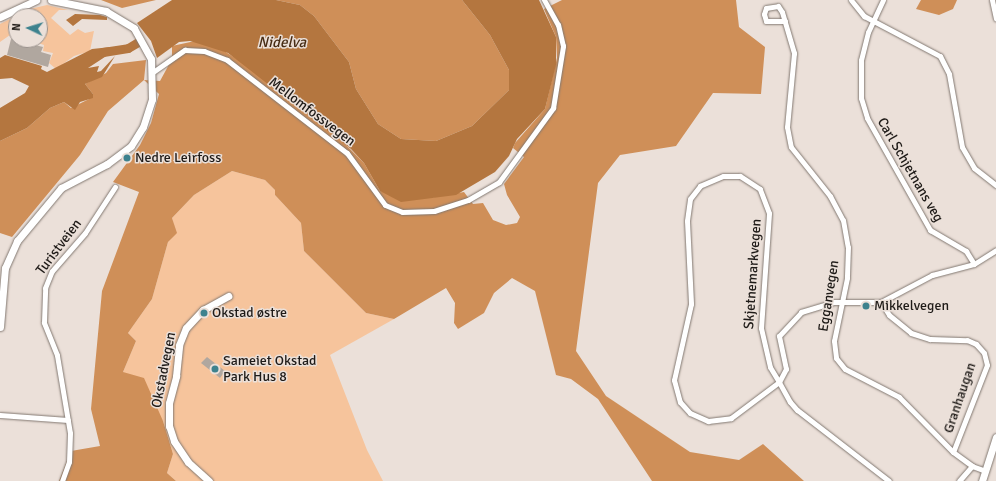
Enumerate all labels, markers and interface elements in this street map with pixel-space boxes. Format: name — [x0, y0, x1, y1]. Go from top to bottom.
north arrow — [8, 8, 48, 48]
text: N — [10, 23, 23, 31]
water label: Nidelva — [258, 34, 306, 52]
street label: Mellomfossvegen — [265, 74, 359, 150]
street label: Carl Schjetnans veg — [873, 115, 947, 225]
place label: Nedre Leirfoss — [135, 150, 221, 166]
marker: Nedre Leirfoss — [122, 153, 132, 163]
street label: Turistveien — [33, 216, 85, 278]
street label: Skjetnemarkvegen — [741, 218, 765, 330]
street label: Egganvegen — [815, 259, 843, 333]
place label: Mikkelvegen — [874, 298, 949, 314]
marker: Mikkelvegen — [861, 301, 871, 311]
place label: Okstad østre — [212, 305, 287, 321]
marker: Okstad østre — [199, 308, 209, 318]
street label: Okstadvegen — [148, 331, 180, 409]
place label: Sameiet Okstad Park Hus 8 — [223, 353, 317, 386]
street label: Granhaugan — [940, 361, 980, 435]
marker: Sameiet Okstad Park Hus 8 — [210, 364, 220, 374]

